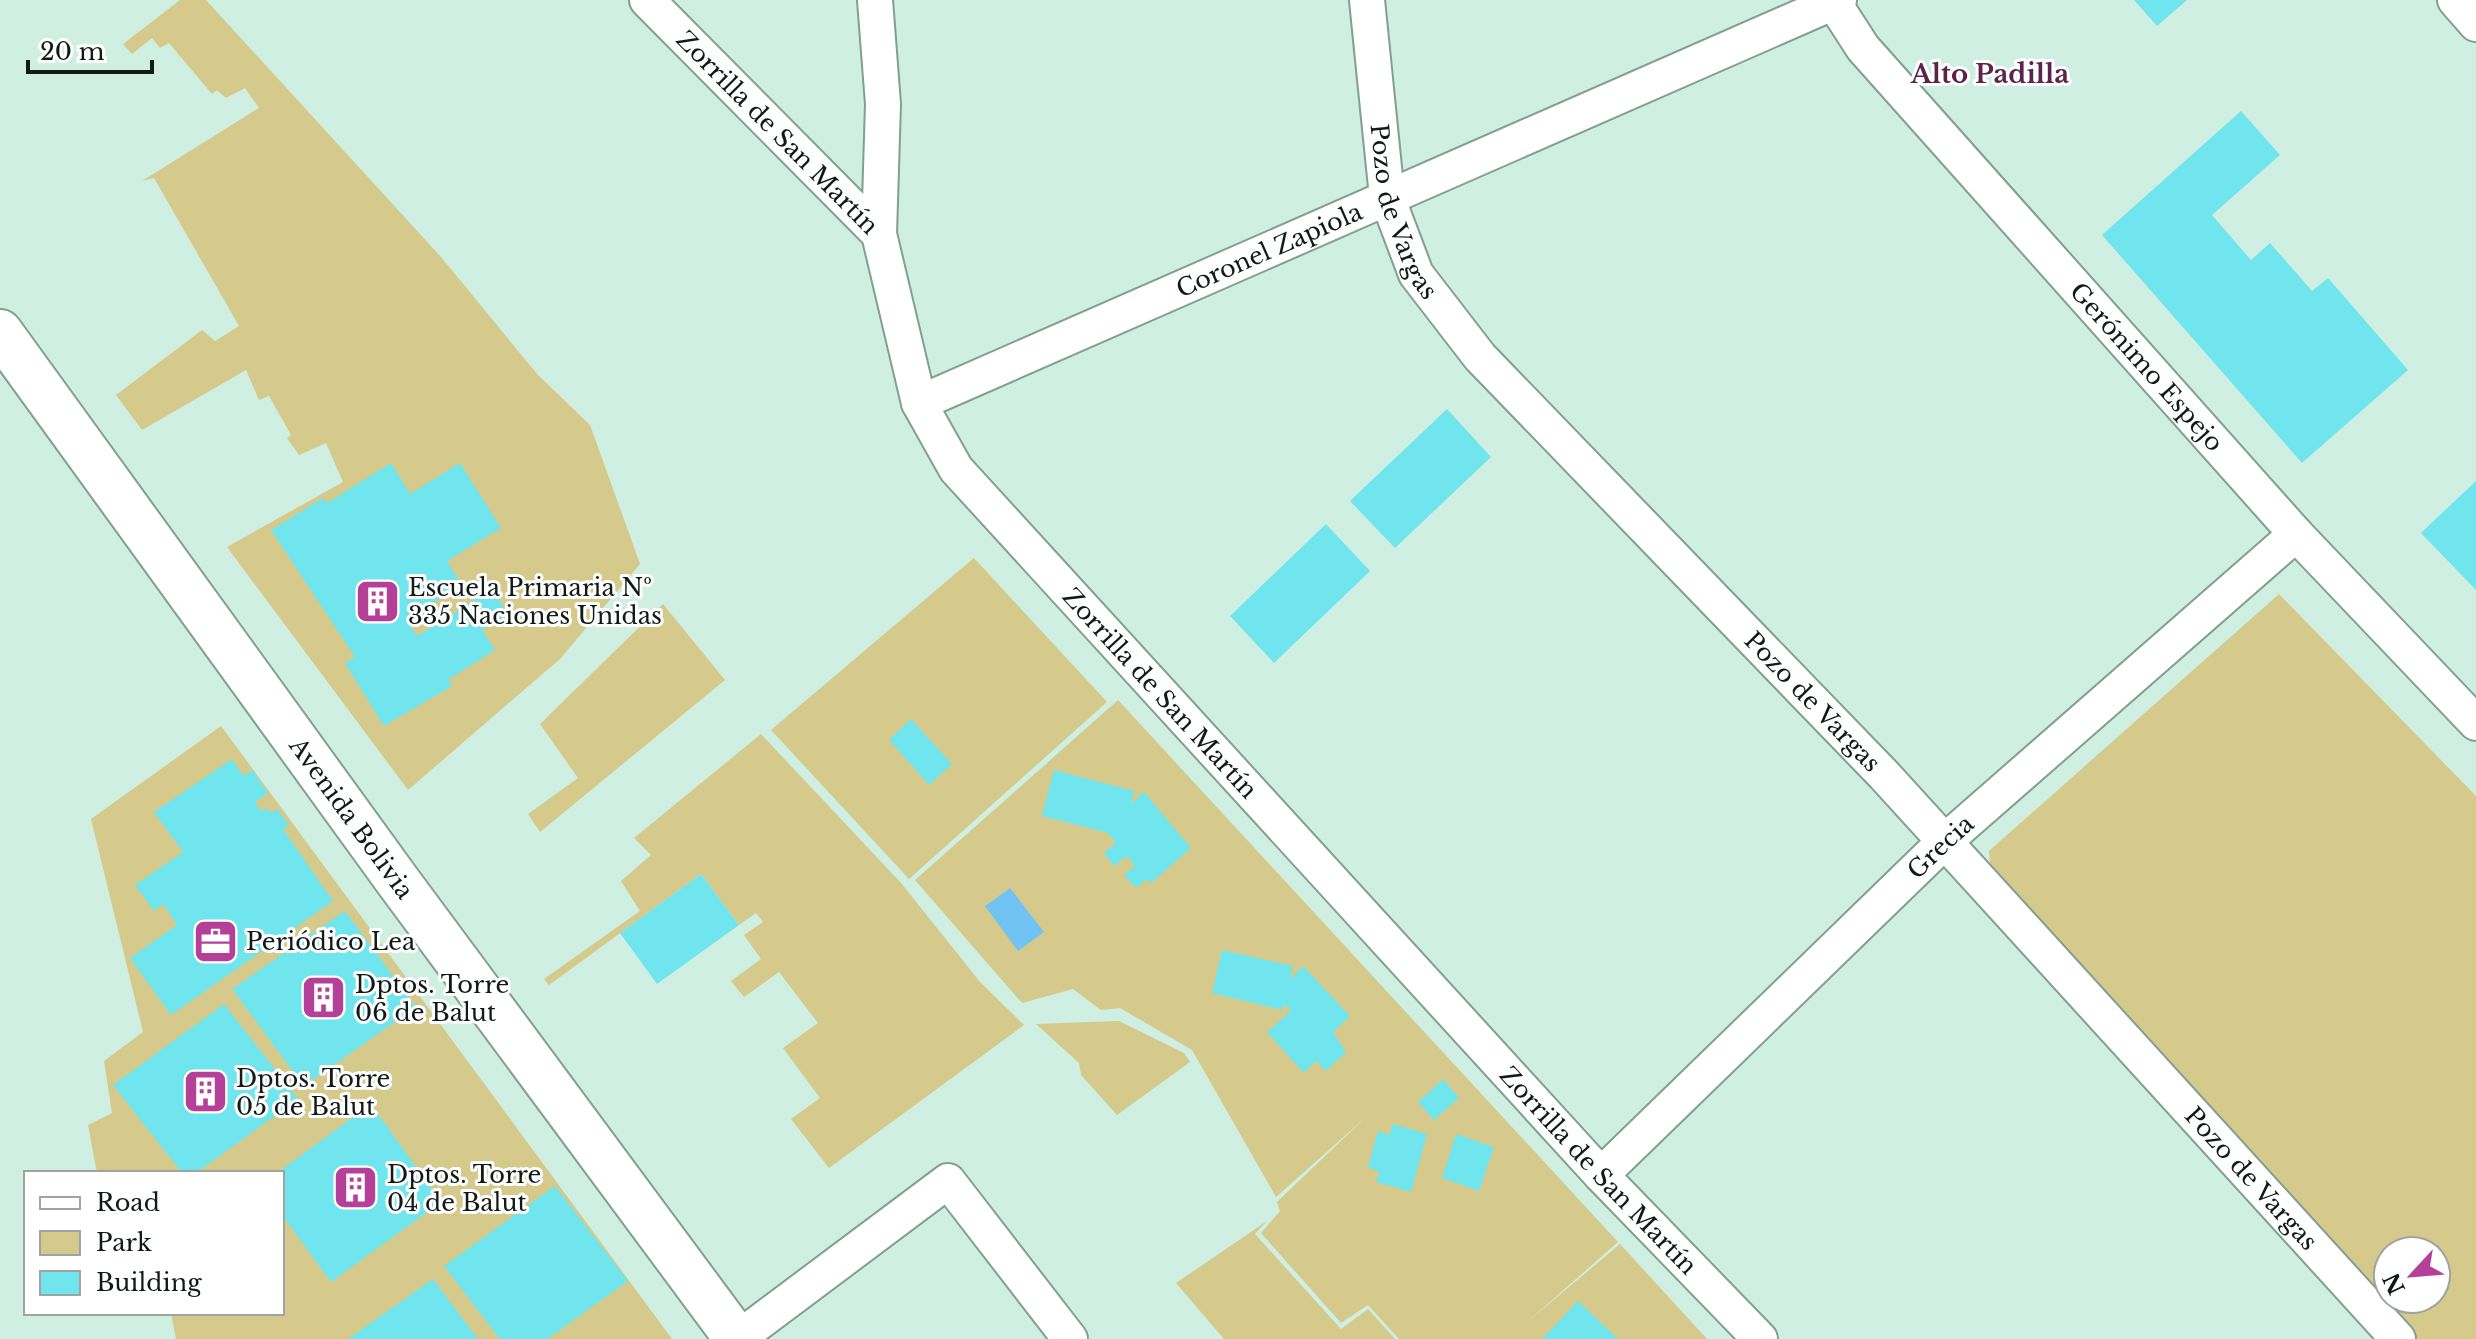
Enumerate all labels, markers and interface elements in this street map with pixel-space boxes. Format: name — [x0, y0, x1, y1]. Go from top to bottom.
scale bar — [28, 24, 152, 74]
street label: Zorrilla de San Martín — [671, 24, 885, 240]
text: 20 m — [40, 37, 105, 66]
district label: Alto Padilla — [1910, 58, 2069, 90]
street label: Pozo de Vargas — [1365, 122, 1444, 304]
street label: Coronel Zapiola — [1172, 196, 1367, 303]
street label: Gerónimo Espejo — [2064, 276, 2230, 457]
place label: Escuela Primaria Nº 335 Naciones Unidas — [408, 573, 662, 630]
building icon: Escuela Primaria Nº 335 Naciones Unidas — [353, 577, 401, 625]
street label: Zorrilla de San Martín — [1057, 582, 1264, 804]
street label: Pozo de Vargas — [1739, 625, 1887, 777]
street label: Avenida Bolivia — [283, 731, 421, 905]
street label: Grecia — [1901, 808, 1980, 885]
office icon: Periódico Lea — [191, 917, 239, 965]
place label: Periódico Lea — [246, 927, 416, 956]
place label: Dptos. Torre 06 de Balut — [355, 970, 509, 1027]
building icon: Dptos. Torre 06 de Balut — [300, 974, 348, 1022]
street label: Zorrilla de San Martín — [1494, 1060, 1703, 1280]
place label: Dptos. Torre 05 de Balut — [236, 1064, 390, 1121]
building icon: Dptos. Torre 05 de Balut — [181, 1068, 229, 1116]
street label: Pozo de Vargas — [2179, 1101, 2324, 1256]
place label: Dptos. Torre 04 de Balut — [387, 1160, 541, 1217]
building icon: Dptos. Torre 04 de Balut — [332, 1164, 380, 1212]
legend — [24, 1171, 284, 1315]
text: Road — [96, 1188, 160, 1217]
text: Park — [96, 1228, 152, 1257]
north arrow — [2372, 1235, 2452, 1315]
text: Building — [96, 1268, 202, 1297]
text: N — [2378, 1268, 2411, 1299]

